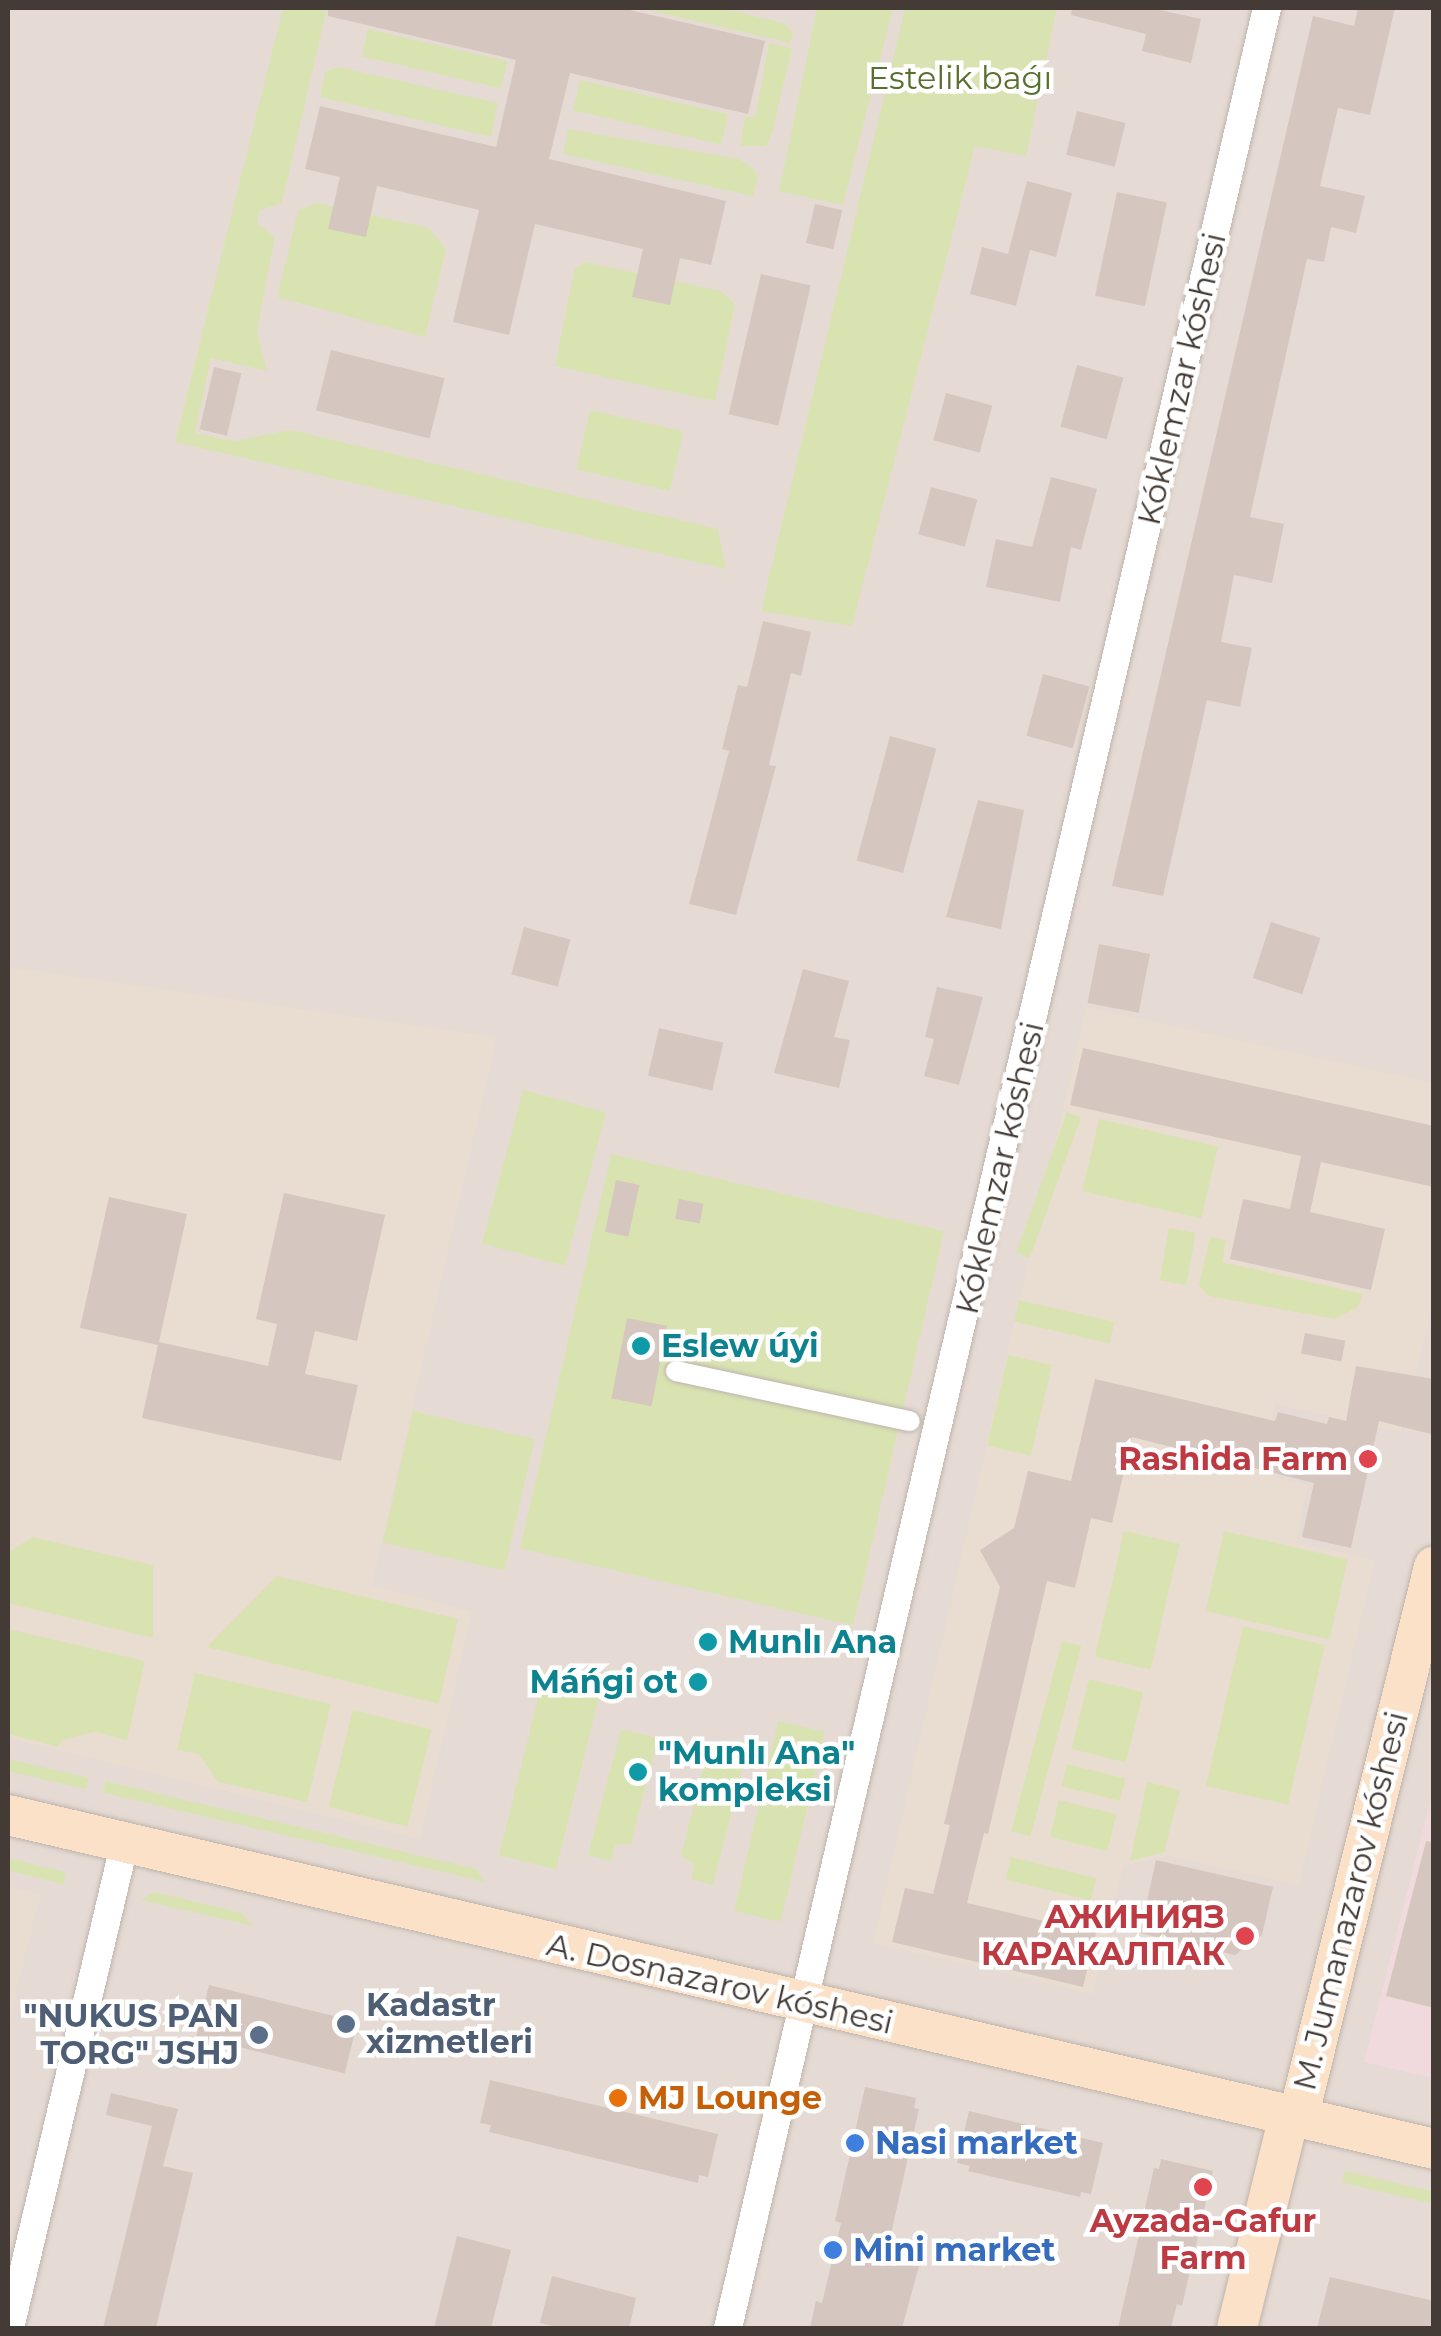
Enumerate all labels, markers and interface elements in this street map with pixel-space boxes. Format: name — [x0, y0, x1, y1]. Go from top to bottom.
park label: Estelik baǵı — [868, 59, 1052, 97]
street label: Kóklemzar kóshesi — [1130, 229, 1234, 529]
street label: Kóklemzar kóshesi — [948, 1018, 1052, 1318]
place label: Eslew úyi — [661, 1327, 819, 1365]
marker: Eslew úyi — [630, 1335, 652, 1357]
place label: Rashida Farm — [1118, 1440, 1348, 1478]
marker: Rashida Farm — [1357, 1448, 1379, 1470]
place label: Munlı Ana — [728, 1623, 897, 1661]
marker: Munlı Ana — [697, 1631, 719, 1653]
place label: Máńgi ot — [529, 1663, 678, 1701]
marker: Máńgi ot — [687, 1671, 709, 1693]
street label: M. Jumanazarov kóshesi — [1285, 1708, 1417, 2094]
place label: "Munlı Ana" kompleksi — [658, 1735, 855, 1810]
marker: "Munlı Ana" kompleksi — [627, 1761, 649, 1783]
place label: АЖИНИЯЗ КАРАКАЛПАК — [981, 1899, 1225, 1974]
street label: A. Dosnazarov kóshesi — [543, 1925, 897, 2043]
marker: АЖИНИЯЗ КАРАКАЛПАК — [1234, 1925, 1256, 1947]
place label: Kadastr xizmetleri — [366, 1987, 533, 2062]
place label: "NUKUS PAN TORG" JSHJ — [24, 1998, 239, 2073]
marker: Kadastr xizmetleri — [335, 2013, 357, 2035]
marker: "NUKUS PAN TORG" JSHJ — [248, 2024, 270, 2046]
place label: MJ Lounge — [638, 2079, 822, 2117]
marker: MJ Lounge — [607, 2087, 629, 2109]
place label: Nasi market — [875, 2124, 1078, 2162]
marker: Nasi market — [844, 2132, 866, 2154]
marker: Ayzada-Gafur Farm — [1192, 2176, 1214, 2198]
place label: Ayzada-Gafur Farm — [1090, 2203, 1316, 2278]
place label: Mini market — [853, 2231, 1055, 2269]
marker: Mini market — [822, 2239, 844, 2261]

